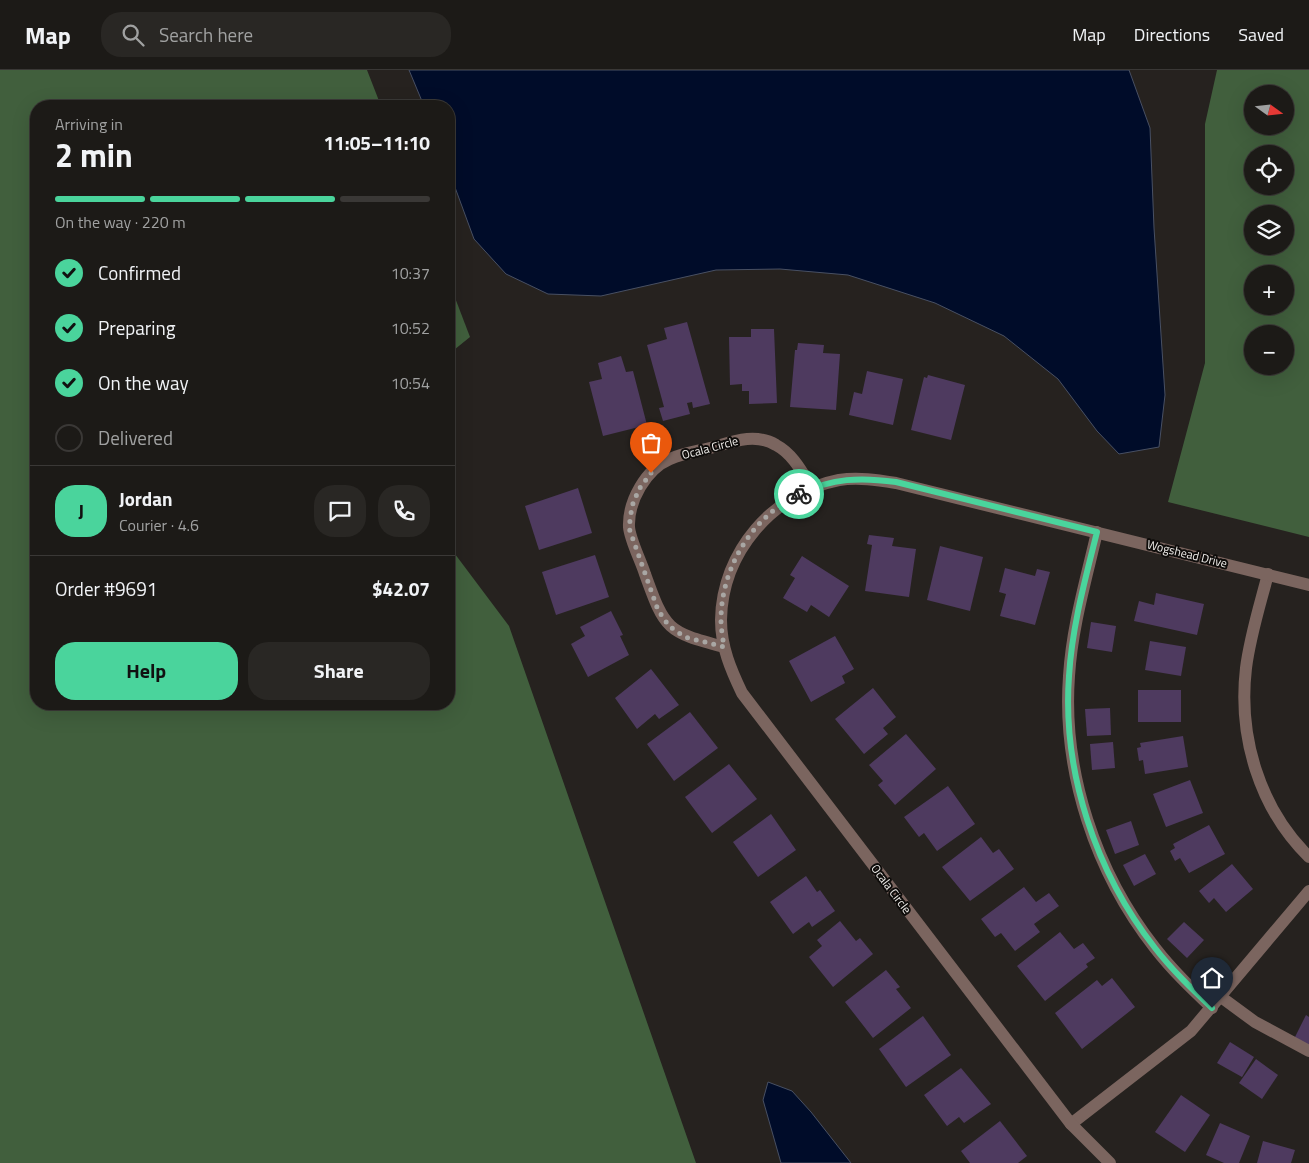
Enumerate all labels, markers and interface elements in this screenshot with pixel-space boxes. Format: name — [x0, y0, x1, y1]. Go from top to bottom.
search box — [101, 12, 451, 57]
text: Map — [25, 17, 71, 53]
text: Search here — [159, 20, 253, 49]
icon: search — [119, 21, 147, 49]
text: Map — [1072, 21, 1106, 48]
text: Directions — [1134, 21, 1210, 48]
text: Saved — [1238, 21, 1284, 48]
north arrow — [1244, 85, 1294, 135]
map controls — [1244, 85, 1294, 375]
text: Arriving in — [55, 112, 123, 136]
text: 11:05–11:10 — [323, 128, 430, 157]
text: 2 min — [55, 131, 133, 179]
button: locate — [1244, 145, 1294, 195]
button: layers — [1244, 205, 1294, 255]
text: On the way · 220 m — [55, 210, 186, 234]
text: Confirmed — [98, 258, 181, 287]
icon: check — [55, 259, 83, 287]
text: 10:37 — [391, 261, 430, 285]
button: + — [1244, 265, 1294, 315]
text: Preparing — [98, 313, 175, 342]
icon: check — [55, 314, 83, 342]
text: 10:52 — [391, 316, 430, 340]
button: − — [1244, 325, 1294, 375]
text: On the way — [98, 368, 189, 397]
icon: check — [55, 369, 83, 397]
text: 10:54 — [391, 371, 430, 395]
pin — [630, 422, 672, 473]
text: Delivered — [98, 423, 173, 452]
icon: bag — [637, 429, 665, 457]
street label: Ocala Circle — [679, 431, 740, 464]
courier — [774, 469, 824, 519]
icon: bike — [785, 480, 813, 508]
text: Jordan — [119, 484, 172, 513]
button: chat — [314, 485, 366, 537]
button: phone — [378, 485, 430, 537]
text: J — [78, 496, 84, 525]
text: Courier · 4.6 — [119, 513, 199, 537]
street label: Wogshead Drive — [1145, 534, 1229, 573]
text: Order #9691 — [55, 574, 157, 603]
text: $42.07 — [372, 574, 430, 603]
button: Help — [55, 642, 238, 700]
button: Share — [248, 642, 430, 700]
street label: Ocala Circle — [866, 860, 916, 918]
pin — [1191, 957, 1233, 1008]
icon: home — [1198, 964, 1226, 992]

